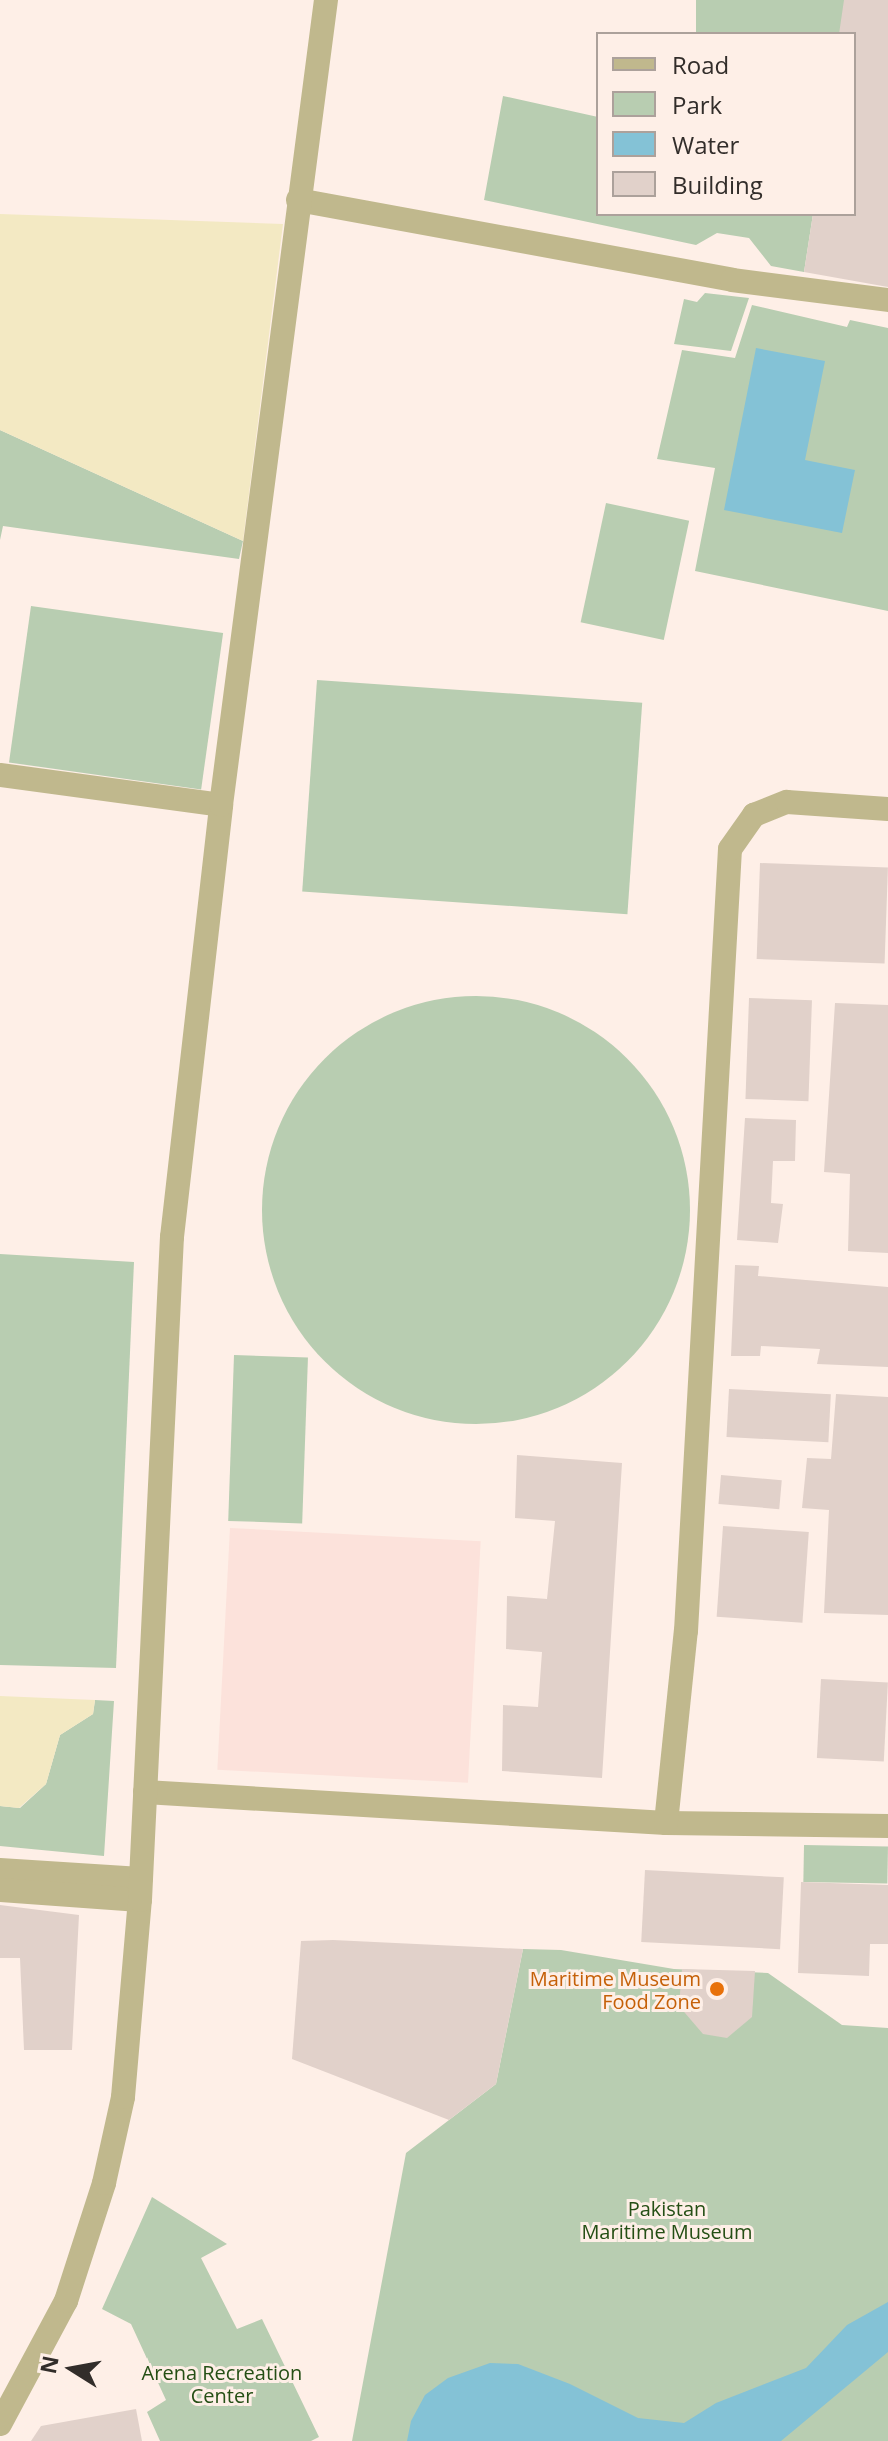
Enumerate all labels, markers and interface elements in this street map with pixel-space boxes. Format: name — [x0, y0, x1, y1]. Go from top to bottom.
legend — [596, 32, 856, 216]
text: Road — [672, 48, 729, 81]
text: Park — [672, 88, 722, 121]
text: Water — [672, 128, 739, 161]
text: Building — [672, 168, 763, 201]
place label: Maritime Museum Food Zone — [530, 1966, 701, 2013]
marker: Maritime Museum Food Zone — [708, 1980, 726, 1998]
park label: Pakistan Maritime Museum — [581, 2197, 753, 2244]
north arrow — [32, 2329, 112, 2409]
text: N — [32, 2353, 65, 2376]
park label: Arena Recreation Center — [142, 2360, 302, 2407]

